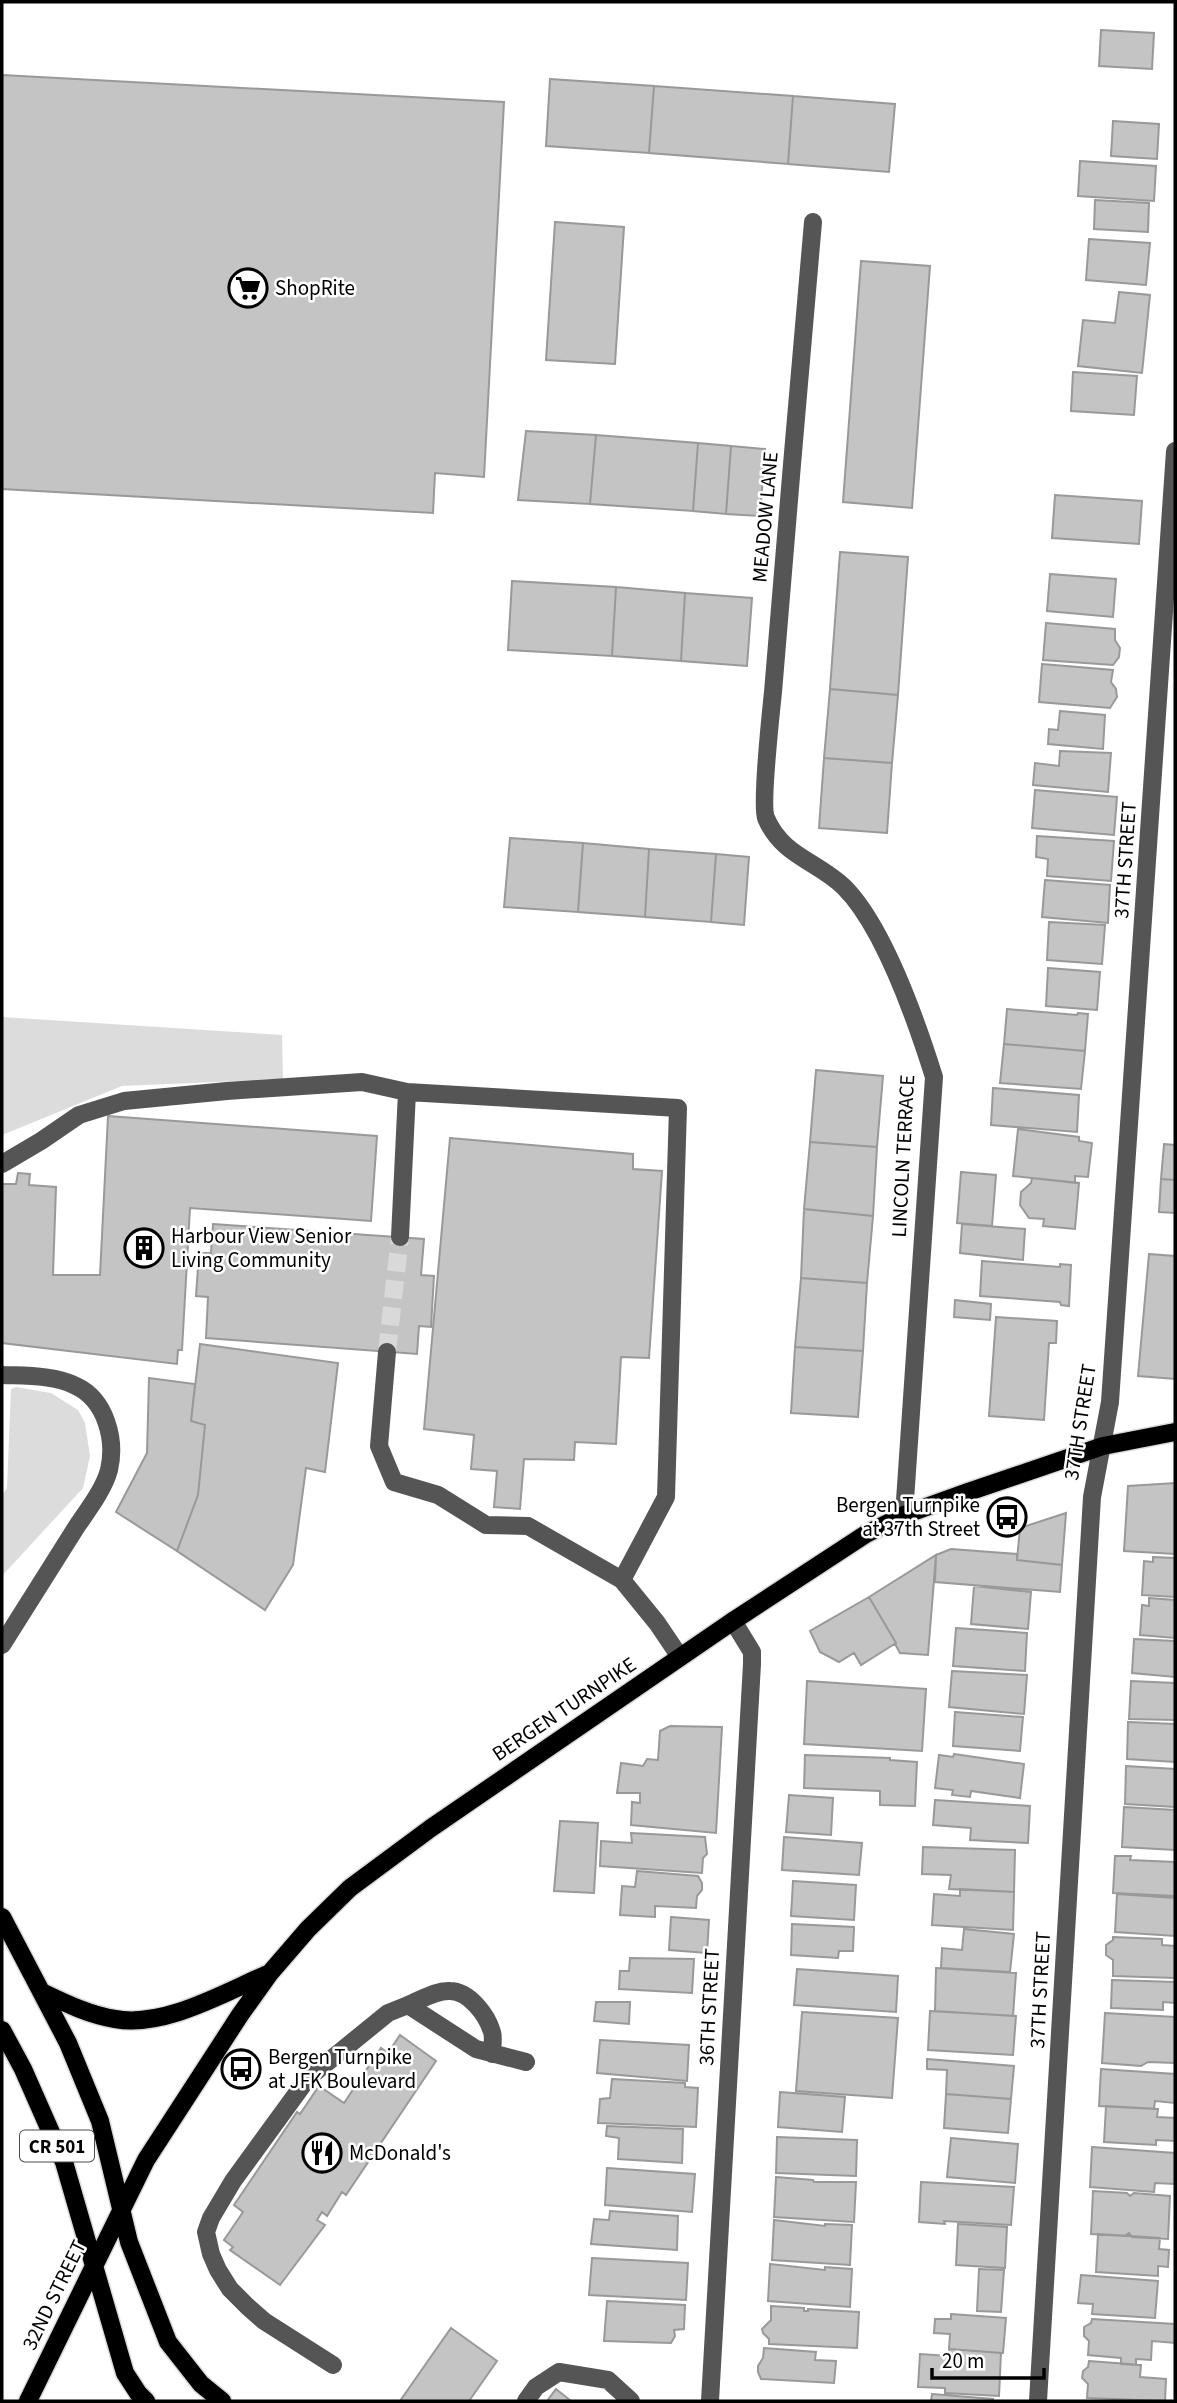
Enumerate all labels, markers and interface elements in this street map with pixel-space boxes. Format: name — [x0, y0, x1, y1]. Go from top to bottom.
supermarket icon: ShopRite — [227, 267, 269, 309]
place label: ShopRite — [275, 273, 355, 303]
street label: MEADOW LANE — [744, 450, 786, 584]
street label: 37TH STREET — [1106, 800, 1144, 920]
street label: LINCOLN TERRACE — [884, 1074, 922, 1238]
place label: Harbour View Senior Living Community — [171, 1221, 352, 1275]
building icon: Harbour View Senior Living Community — [123, 1227, 165, 1269]
street label: 37TH STREET — [1056, 1362, 1104, 1482]
place label: Bergen Turnpike at 37th Street — [836, 1490, 980, 1544]
bus stop icon: Bergen Turnpike at 37th Street — [986, 1496, 1028, 1538]
street label: BERGEN TURNPIKE — [486, 1650, 642, 1768]
street label: 37TH STREET — [1022, 1931, 1058, 2049]
street label: 36TH STREET — [691, 1948, 727, 2066]
place label: Bergen Turnpike at JFK Boulevard — [268, 2042, 416, 2096]
bus stop icon: Bergen Turnpike at JFK Boulevard — [220, 2048, 262, 2090]
road number: CR 501 — [20, 2130, 94, 2162]
restaurant icon: McDonald's — [301, 2132, 343, 2174]
place label: McDonald's — [349, 2138, 451, 2168]
street label: 32ND STREET — [14, 2235, 94, 2355]
scale bar — [932, 2336, 1044, 2380]
text: 20 m — [942, 2346, 984, 2376]

